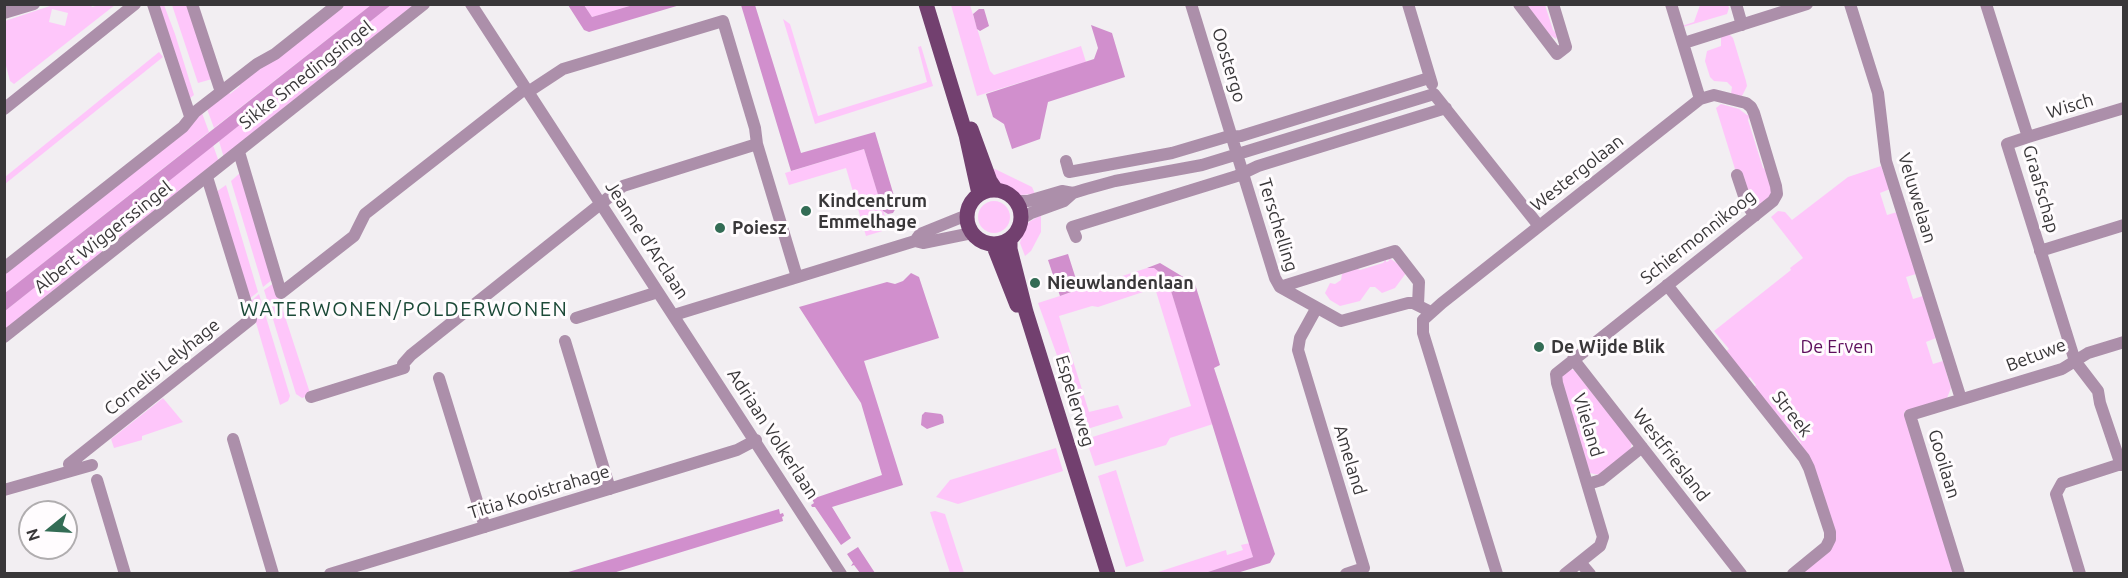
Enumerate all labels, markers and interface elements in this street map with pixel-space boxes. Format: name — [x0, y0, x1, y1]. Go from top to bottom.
street label: Sikke Smedingsingel — [235, 16, 377, 134]
street label: Oostergo — [1207, 25, 1251, 105]
street label: Wisch — [2044, 89, 2096, 123]
street label: Westergolaan — [1526, 130, 1628, 216]
street label: Graafschap — [2018, 143, 2064, 235]
street label: Veluwelaan — [1893, 150, 1941, 246]
street label: Albert Wiggerssingel — [30, 176, 176, 298]
street label: Terschelling — [1254, 176, 1302, 274]
street label: Jeanne d'Arclaan — [601, 177, 693, 303]
street label: Schiermonnikoog — [1636, 185, 1760, 289]
place label: Kindcentrum Emmelhage — [818, 190, 927, 232]
marker: Kindcentrum Emmelhage — [799, 204, 813, 218]
place label: Poiesz — [732, 217, 787, 239]
marker: Poiesz — [713, 221, 727, 235]
place label: Nieuwlandenlaan — [1047, 272, 1194, 294]
marker: Nieuwlandenlaan — [1028, 276, 1042, 290]
district label: WATERWONEN/POLDERWONEN — [240, 297, 568, 321]
street label: Cornelis Lelyhage — [100, 314, 224, 420]
street label: Betuwe — [2003, 334, 2069, 376]
place label: De Wijde Blik — [1551, 336, 1665, 358]
park label: De Erven — [1800, 336, 1874, 358]
marker: De Wijde Blik — [1532, 340, 1546, 354]
street label: Espelerweg — [1051, 353, 1099, 449]
street label: Adriaan Volkerlaan — [723, 365, 823, 503]
street label: Streek — [1767, 387, 1817, 441]
street label: Vlieland — [1568, 391, 1608, 459]
street label: Westfriesland — [1628, 404, 1714, 506]
street label: Ameland — [1329, 422, 1371, 498]
street label: Gooilaan — [1923, 427, 1965, 501]
street label: Titia Kooistrahage — [466, 460, 612, 524]
north arrow — [18, 500, 78, 560]
text: N — [22, 526, 43, 543]

